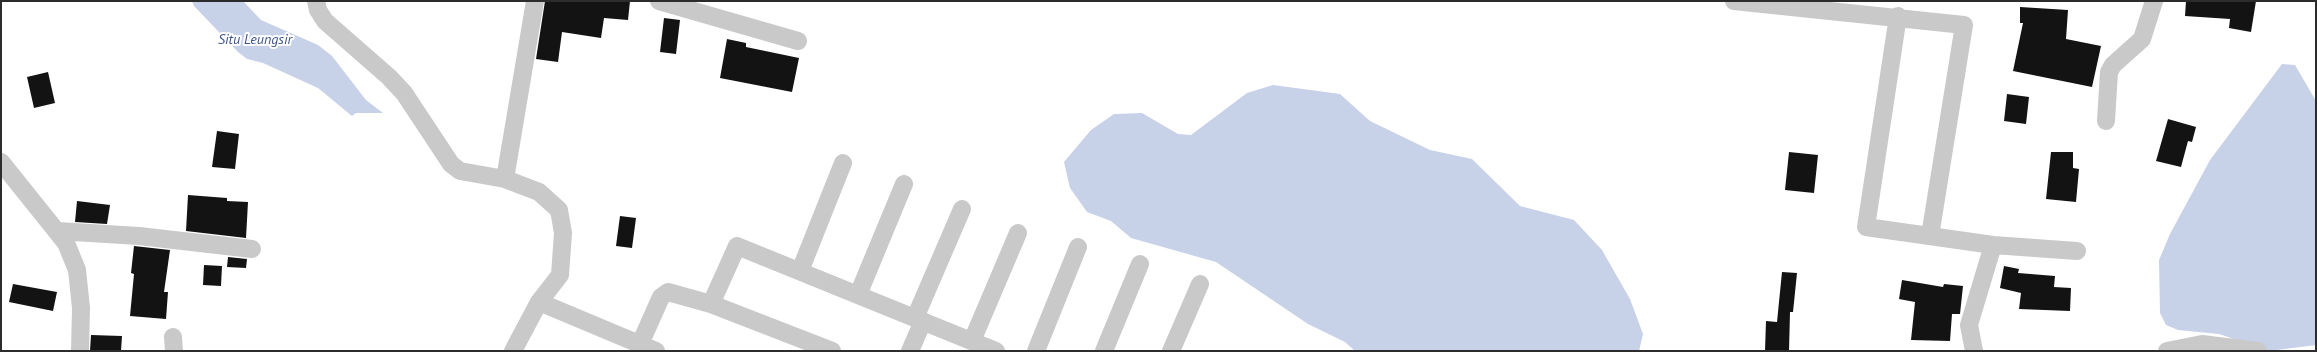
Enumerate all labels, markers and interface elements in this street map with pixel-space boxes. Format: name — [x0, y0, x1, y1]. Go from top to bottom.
water label: Situ Leungsir — [218, 32, 292, 48]

